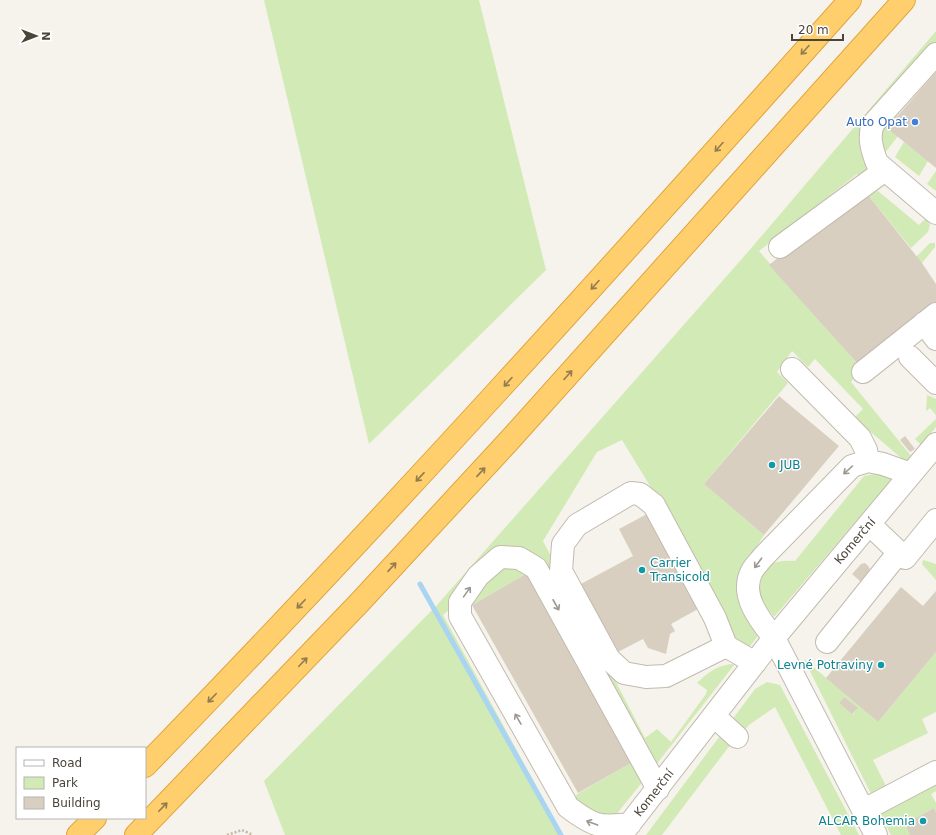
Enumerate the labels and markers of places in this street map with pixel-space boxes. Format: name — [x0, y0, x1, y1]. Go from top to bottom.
place label: Auto Opat — [846, 115, 907, 129]
marker: Auto Opat — [910, 117, 920, 127]
place label: JUB — [779, 458, 801, 472]
marker: JUB — [767, 460, 777, 470]
place label: Carrier Transicold — [649, 556, 710, 584]
marker: Carrier Transicold — [637, 565, 647, 575]
place label: Levné Potraviny — [777, 658, 873, 672]
marker: Levné Potraviny — [876, 660, 886, 670]
place label: ALCAR Bohemia — [818, 814, 915, 828]
marker: ALCAR Bohemia — [918, 816, 928, 826]

